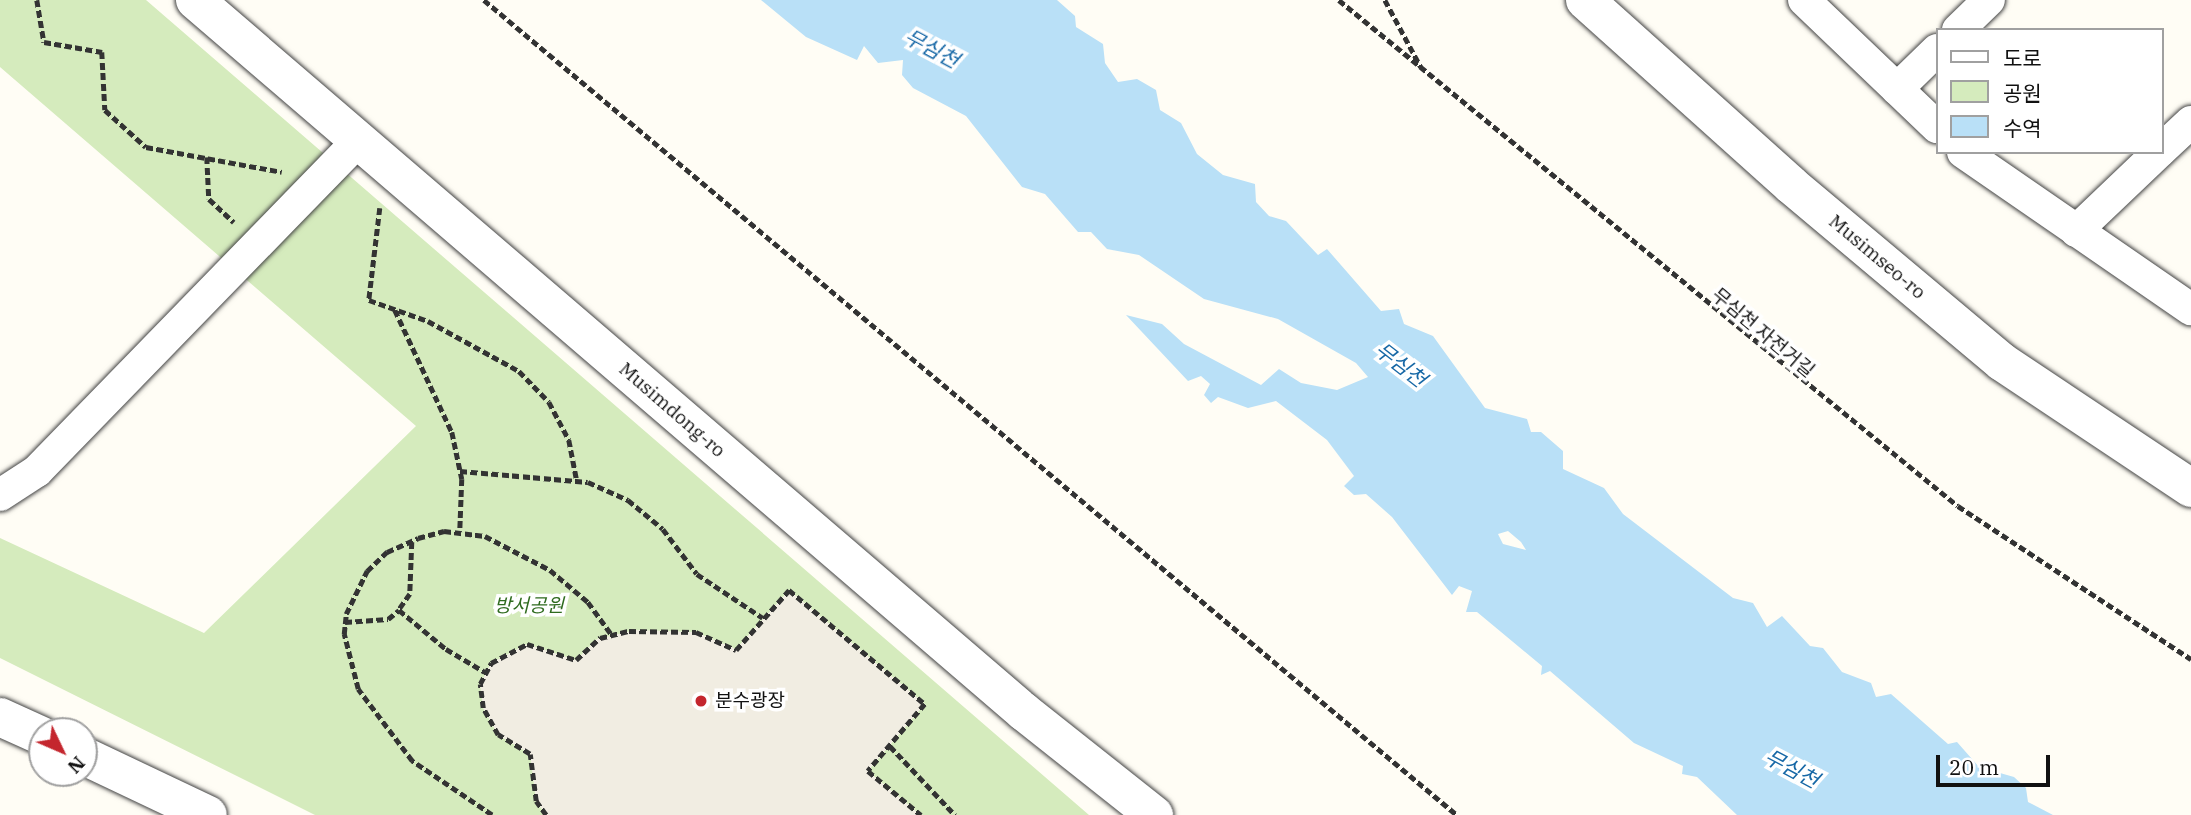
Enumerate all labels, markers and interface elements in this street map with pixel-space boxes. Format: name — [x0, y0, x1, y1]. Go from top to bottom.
water label: 무심천 — [900, 23, 964, 73]
legend — [1936, 28, 2163, 154]
text: 도로 — [2003, 44, 2042, 72]
text: 공원 — [2003, 79, 2042, 107]
text: 수역 — [2003, 114, 2042, 142]
street label: Musimseo-ro — [1824, 210, 1930, 304]
street label: 무심천 자전거길 — [1707, 284, 1819, 382]
water label: 무심천 — [1370, 336, 1432, 392]
street label: Musimdong-ro — [614, 358, 730, 462]
park label: 방서공원 — [494, 595, 564, 617]
place label: 분수광장 — [715, 690, 785, 712]
marker: 분수광장 — [693, 693, 709, 709]
north arrow — [28, 717, 98, 787]
scale bar — [1939, 742, 2053, 786]
water label: 무심천 — [1760, 743, 1824, 793]
text: N — [63, 751, 91, 779]
text: 20 m — [1949, 753, 1999, 781]

